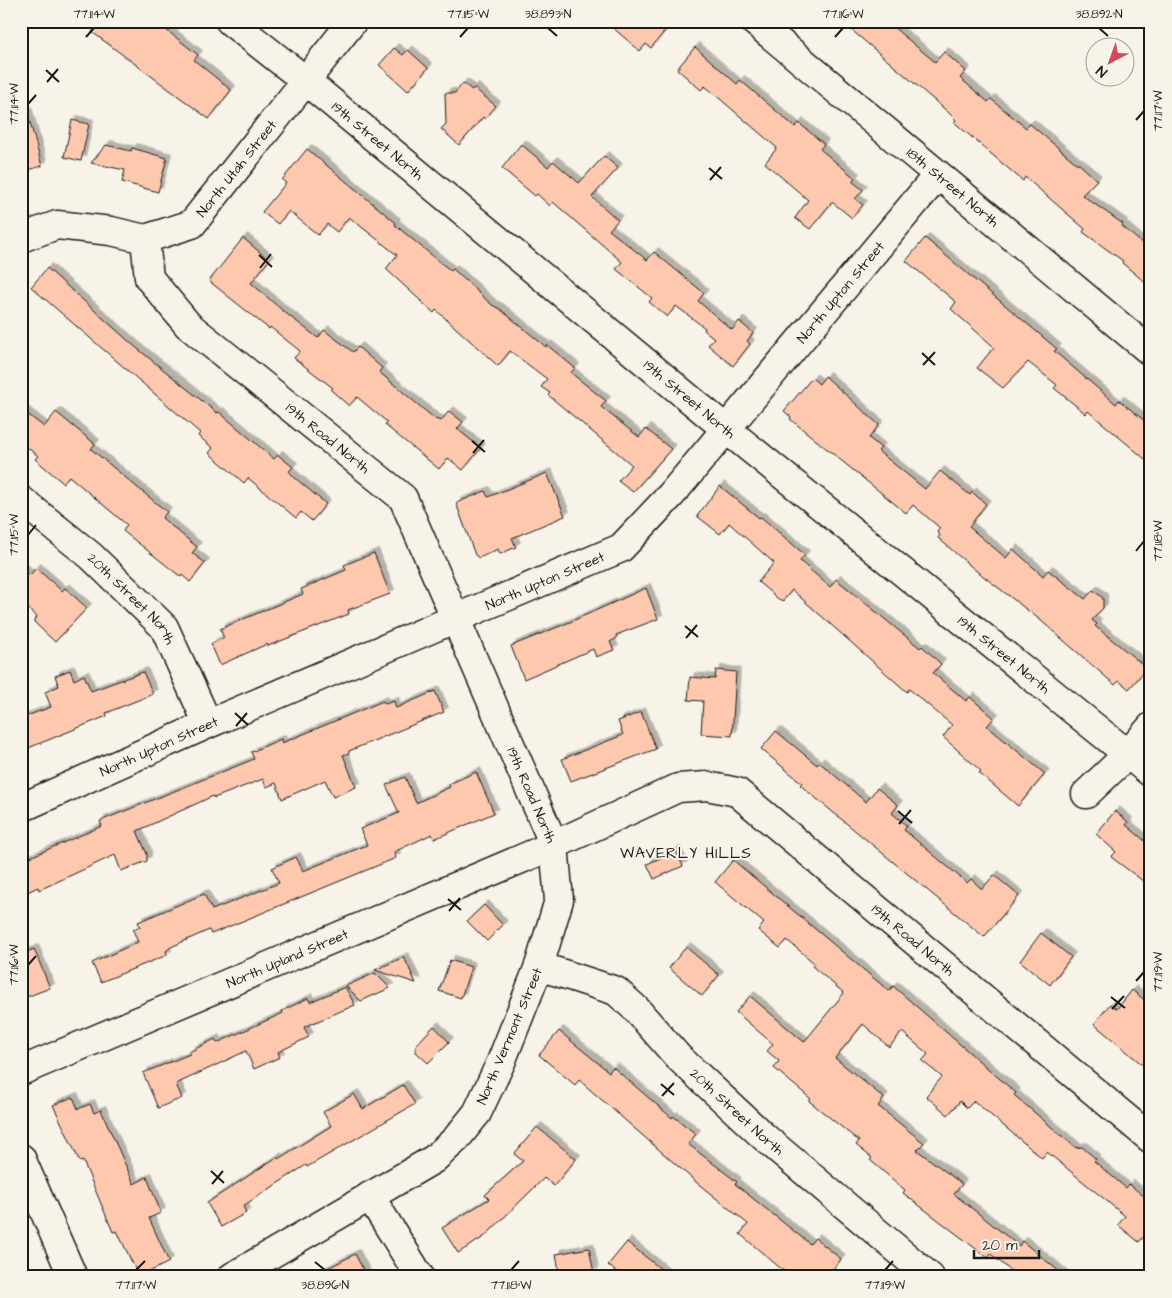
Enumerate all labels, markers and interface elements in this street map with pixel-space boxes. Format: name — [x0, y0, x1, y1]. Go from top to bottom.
text: 77.114°W — [73, 6, 116, 23]
text: 77.115°W — [447, 6, 490, 23]
text: 38.893°N — [525, 6, 572, 23]
text: 77.116°W — [823, 6, 864, 23]
text: 38.892°N — [1075, 6, 1123, 23]
north arrow — [1084, 38, 1134, 88]
text: N — [1092, 60, 1112, 81]
text: 77.114°W — [6, 82, 23, 125]
text: 77.117°W — [1150, 90, 1167, 131]
street label: 19th Street North — [327, 97, 427, 185]
street label: North Utah Street — [192, 116, 282, 222]
street label: 18th Street North — [902, 143, 1003, 232]
street label: North Upton Street — [792, 237, 890, 348]
street label: 19th Street North — [639, 356, 739, 444]
street label: 19th Road North — [281, 398, 374, 478]
text: 77.115°W — [6, 513, 23, 556]
text: 77.118°W — [1150, 520, 1167, 562]
street label: North Upton Street — [482, 547, 608, 616]
street label: 20th Street North — [83, 549, 180, 648]
street label: 19th Street North — [953, 611, 1054, 698]
street label: North Upton Street — [97, 712, 222, 782]
street label: 19th Road North — [502, 744, 561, 846]
district label: WAVERLY HILLS — [620, 843, 752, 864]
street label: 19th Road North — [867, 900, 958, 981]
street label: North Upland Street — [223, 924, 352, 994]
text: 77.116°W — [6, 944, 23, 985]
text: 77.119°W — [1150, 951, 1167, 992]
street label: North Vermont Street — [472, 965, 548, 1108]
street label: 20th Street North — [685, 1064, 788, 1160]
scale bar — [974, 1228, 1040, 1260]
text: 20 m — [982, 1235, 1018, 1256]
text: 77.117°W — [116, 1277, 157, 1294]
text: 38.896°N — [301, 1277, 349, 1294]
text: 77.118°W — [490, 1277, 532, 1294]
text: 77.119°W — [865, 1277, 906, 1294]

